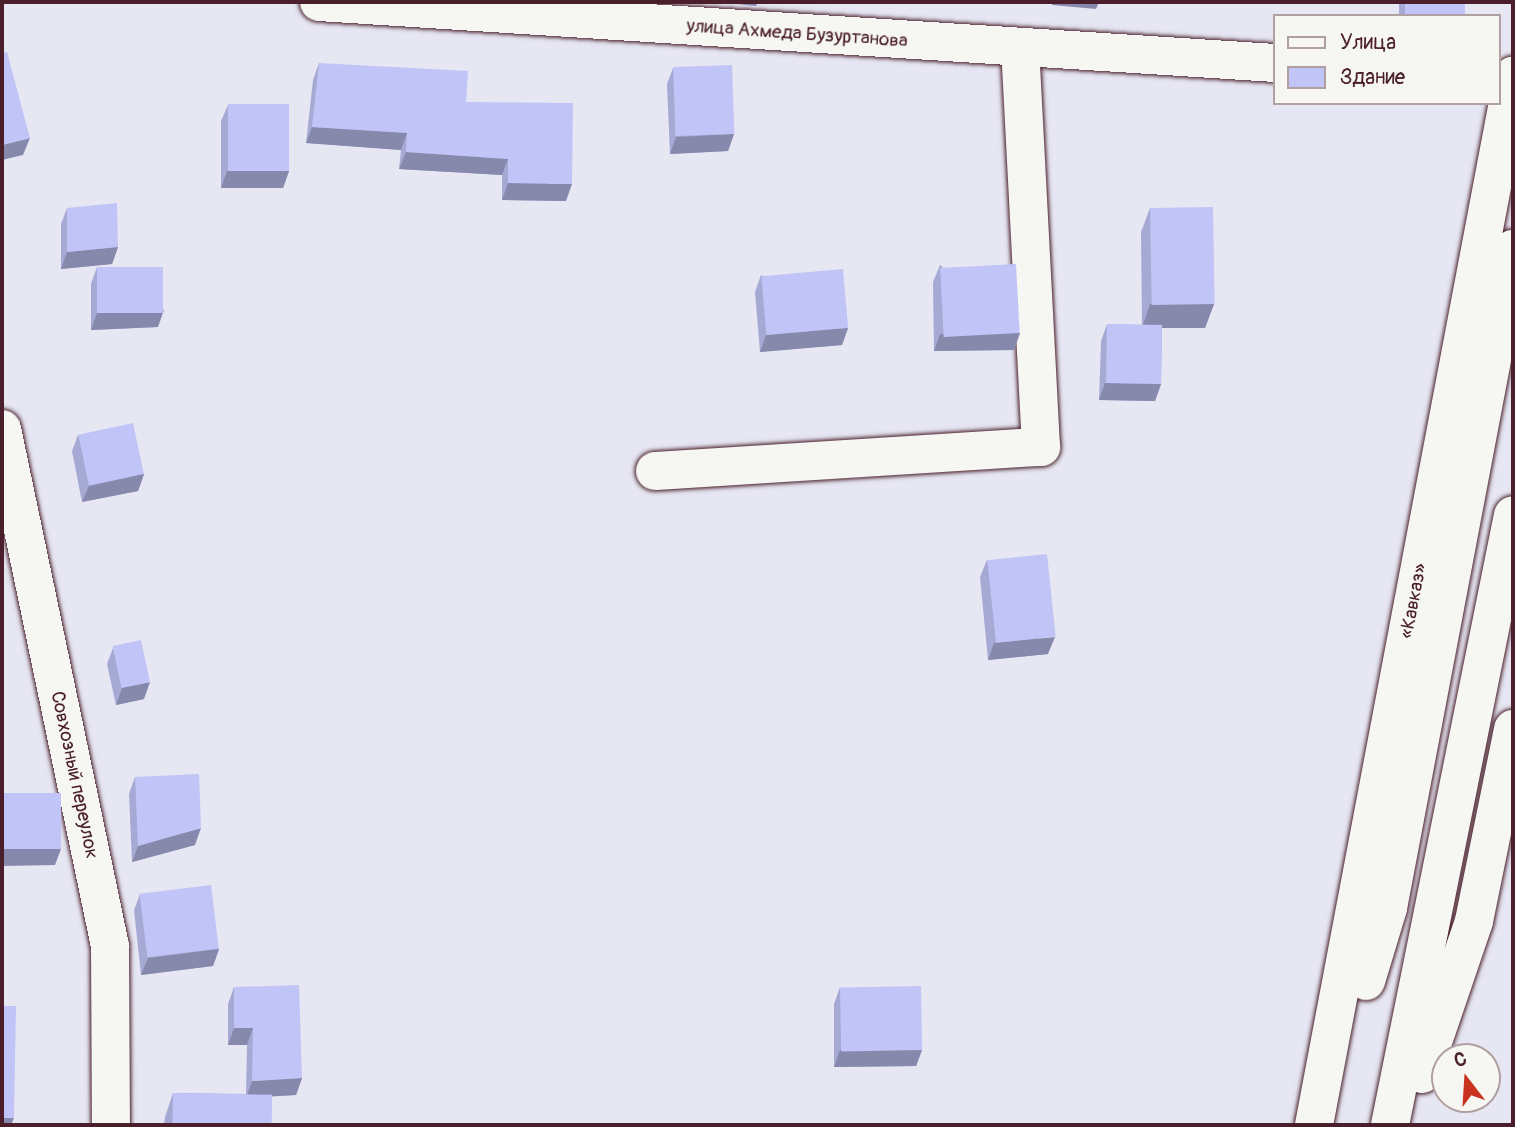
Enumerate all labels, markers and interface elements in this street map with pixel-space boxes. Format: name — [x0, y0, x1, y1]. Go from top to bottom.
legend — [1274, 14, 1501, 105]
street label: улица Ахмеда Бузуртанова — [686, 15, 908, 53]
text: Улица — [1340, 29, 1396, 56]
text: Здание — [1340, 64, 1405, 91]
street label: «Кавказ» — [1396, 562, 1432, 640]
street label: Совхозный переулок — [45, 689, 103, 861]
north arrow — [1431, 1043, 1501, 1113]
text: С — [1451, 1047, 1470, 1073]

